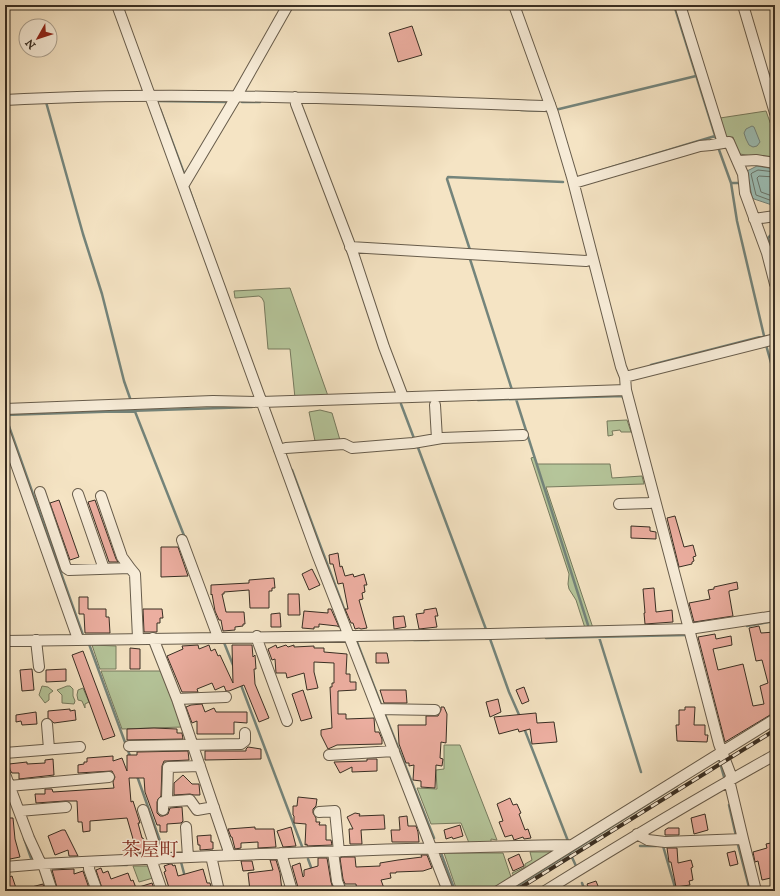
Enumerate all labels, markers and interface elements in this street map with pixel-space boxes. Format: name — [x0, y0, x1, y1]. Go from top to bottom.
north arrow — [18, 18, 58, 58]
text: N — [23, 36, 39, 52]
district label: 茶屋町 — [121, 839, 179, 862]

